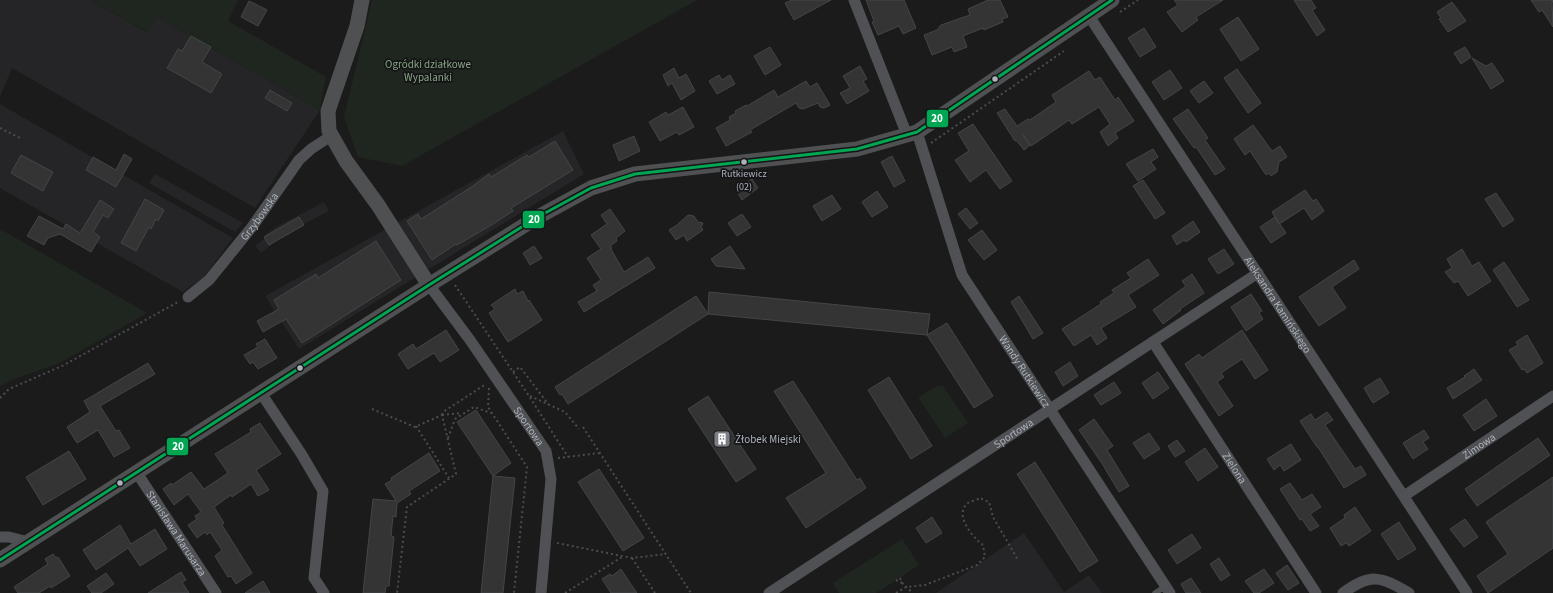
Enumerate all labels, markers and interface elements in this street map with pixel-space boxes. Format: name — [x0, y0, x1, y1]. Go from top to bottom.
park label: Ogródki działkowe Wypalanki — [385, 57, 471, 85]
unlabelled marker — [990, 74, 1000, 84]
line badge: 20 — [926, 109, 949, 128]
text: 20 — [931, 111, 943, 126]
marker: Rutkiewicz (02) — [739, 157, 749, 167]
place label: Rutkiewicz (02) — [721, 167, 767, 194]
street label: Grzybowska — [237, 189, 281, 244]
line badge: 20 — [522, 210, 545, 229]
text: 20 — [528, 212, 540, 227]
street label: Aleksandra Kamińskiego — [1241, 253, 1315, 356]
street label: Wandy Rutkiewicz — [996, 332, 1054, 411]
unlabelled marker — [295, 363, 305, 373]
street label: Sportowa — [510, 403, 548, 449]
street label: Sportowa — [991, 415, 1036, 452]
building icon: Żłobek Miejski — [712, 429, 732, 449]
street label: Zimowa — [1459, 429, 1498, 462]
place label: Żłobek Miejski — [735, 432, 801, 447]
line badge: 20 — [166, 437, 189, 456]
text: 20 — [172, 439, 184, 454]
street label: Zielona — [1219, 449, 1250, 486]
unlabelled marker — [115, 478, 125, 488]
street label: Stanisława Marusarza — [143, 487, 210, 579]

